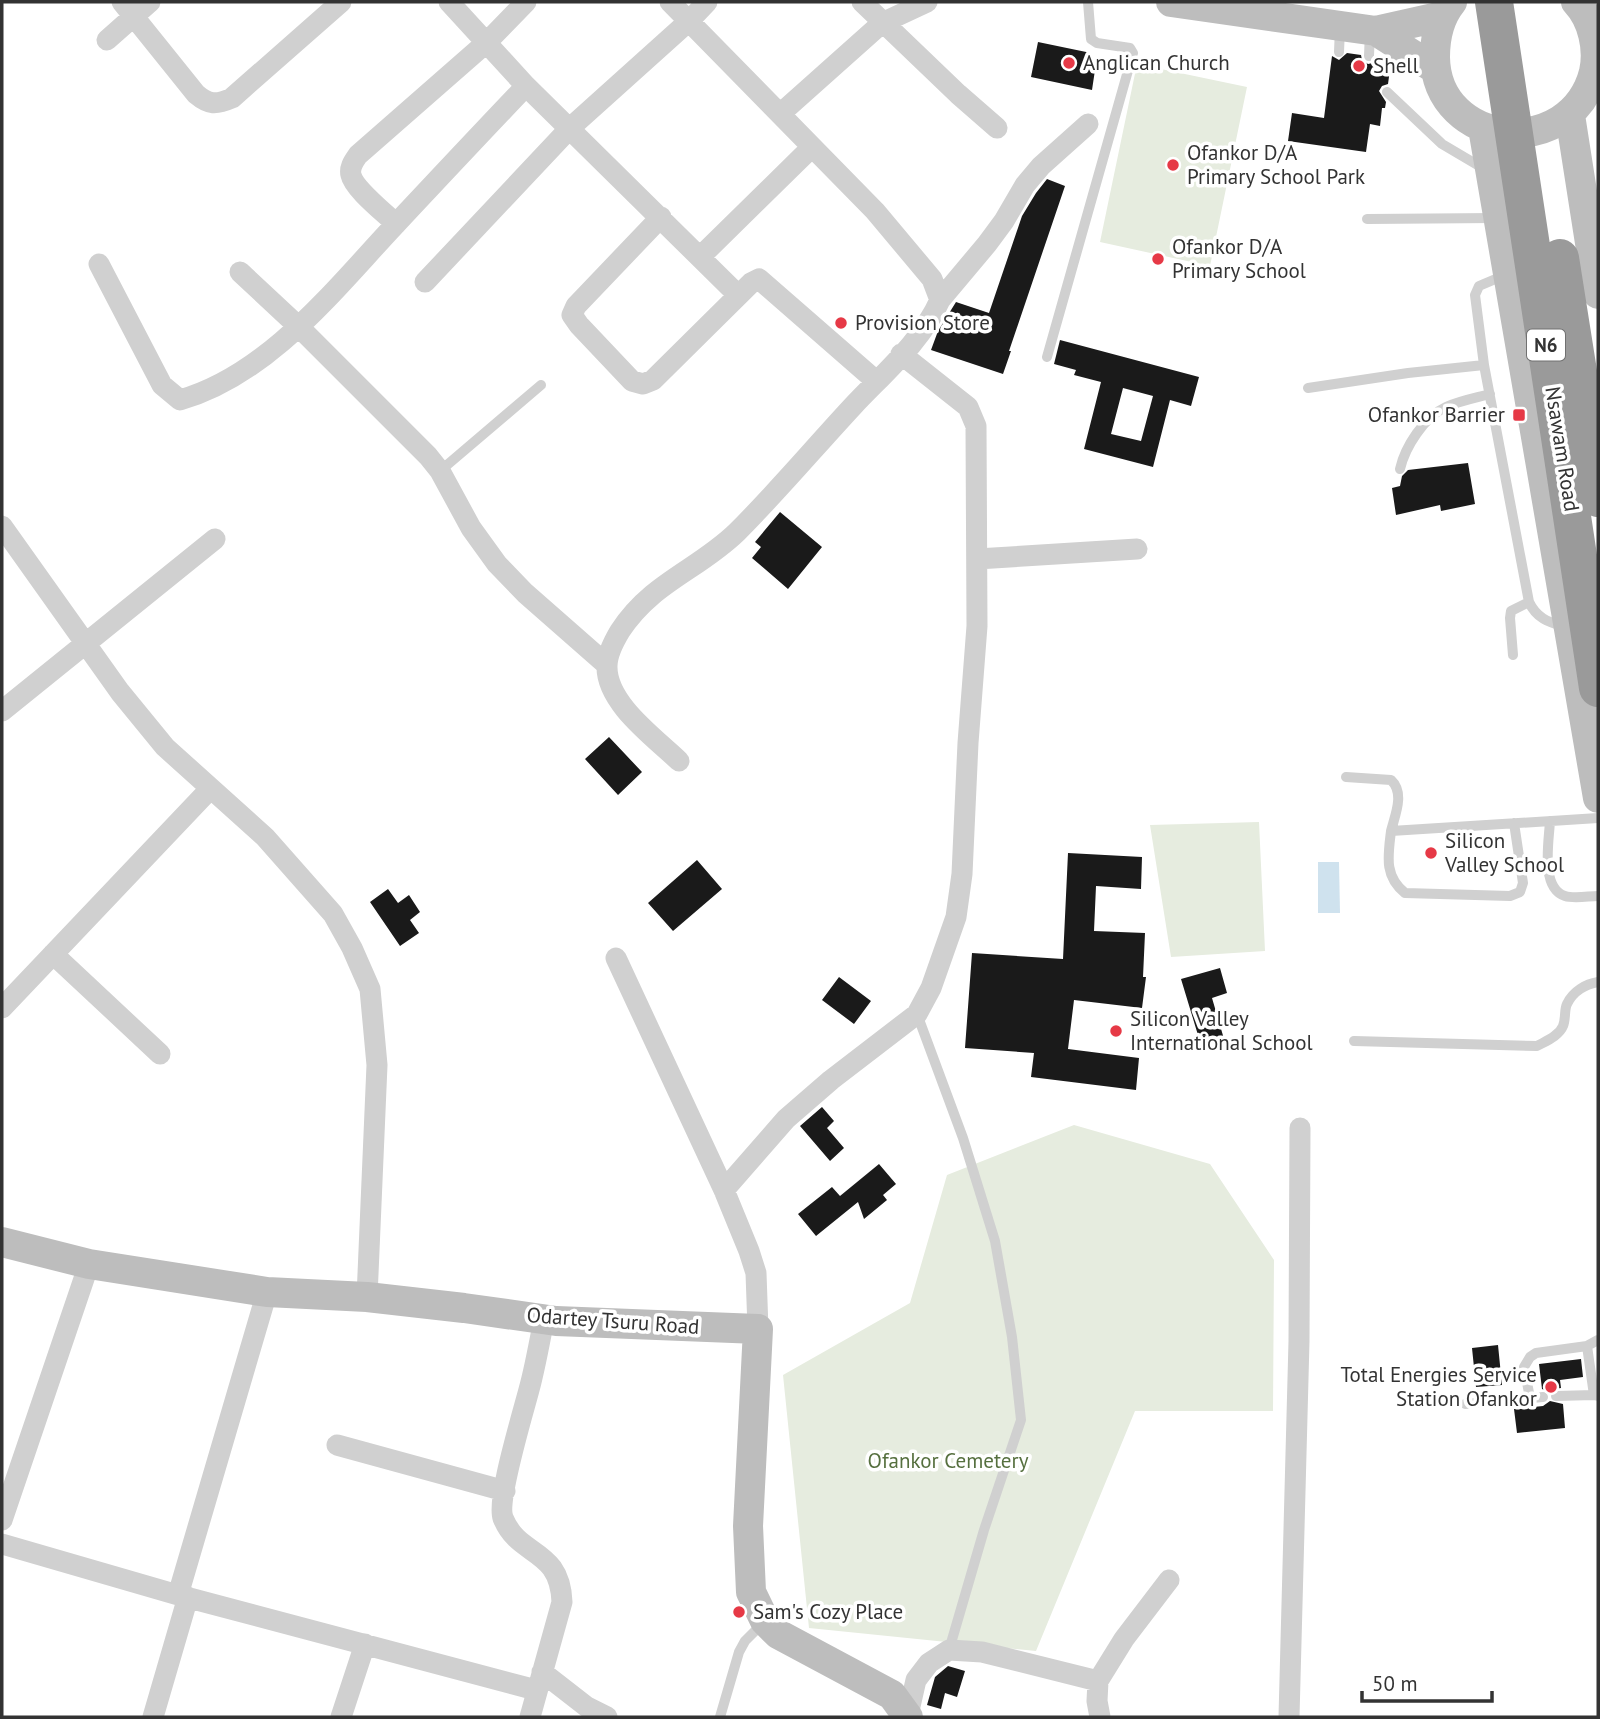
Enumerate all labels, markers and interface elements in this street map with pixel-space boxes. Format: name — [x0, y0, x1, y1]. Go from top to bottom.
place label: Anglican Church — [1083, 49, 1230, 76]
place label: Shell — [1373, 52, 1419, 79]
marker: Anglican Church — [1061, 55, 1077, 71]
marker: Shell — [1351, 58, 1367, 74]
place label: Ofankor D/A Primary School Park — [1187, 139, 1365, 190]
marker: Ofankor D/A Primary School Park — [1165, 157, 1181, 173]
place label: Ofankor D/A Primary School — [1172, 233, 1306, 284]
marker: Ofankor D/A Primary School — [1150, 251, 1166, 267]
place label: Provision Store — [855, 309, 990, 336]
marker: Provision Store — [833, 315, 849, 331]
road number: N6 — [1527, 330, 1565, 360]
street label: Nsawam Road — [1539, 384, 1586, 513]
place label: Ofankor Barrier — [1368, 401, 1505, 428]
marker: Ofankor Barrier — [1511, 407, 1527, 423]
place label: Silicon Valley School — [1444, 827, 1564, 878]
marker: Silicon Valley School — [1423, 845, 1439, 861]
place label: Silicon Valley International School — [1130, 1005, 1313, 1056]
marker: Silicon Valley International School — [1108, 1023, 1124, 1039]
street label: Odartey Tsuru Road — [526, 1301, 700, 1340]
place label: Total Energies Service Station Ofankor — [1341, 1361, 1537, 1412]
marker: Total Energies Service Station Ofankor — [1543, 1379, 1559, 1395]
park label: Ofankor Cemetery — [868, 1447, 1029, 1474]
place label: Sam's Cozy Place — [753, 1598, 903, 1625]
marker: Sam's Cozy Place — [731, 1604, 747, 1620]
scale bar — [1362, 1660, 1492, 1704]
text: 50 m — [1372, 1670, 1418, 1697]

